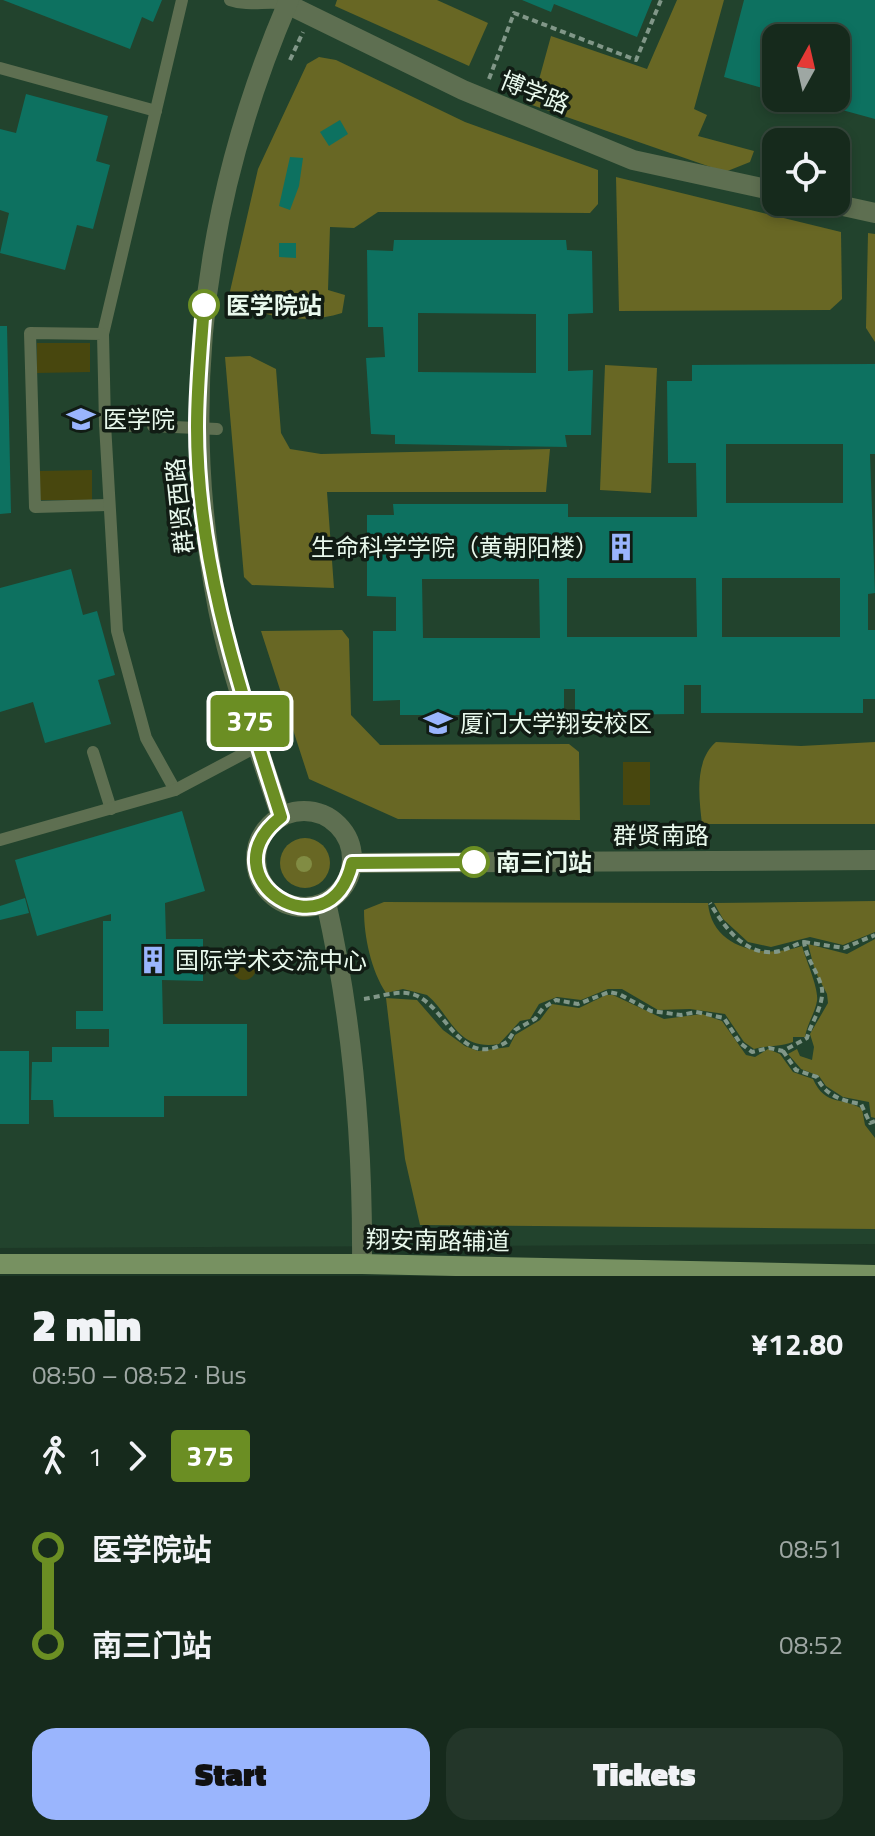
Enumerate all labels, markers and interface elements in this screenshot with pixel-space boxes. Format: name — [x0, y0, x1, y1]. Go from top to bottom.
north arrow — [762, 24, 850, 112]
map controls — [762, 24, 850, 216]
street label: 博学路 — [495, 62, 575, 122]
button: locate — [762, 128, 850, 216]
place label: 医学院站 — [226, 287, 322, 323]
marker: 医学院站 — [189, 290, 219, 320]
place label: 医学院 — [103, 401, 175, 437]
school or university icon: 医学院 — [66, 404, 96, 434]
street label: 群贤西路 — [156, 456, 202, 556]
place label: 生命科学学院（黄朝阳楼） — [311, 529, 599, 565]
building icon: 生命科学学院（黄朝阳楼） — [606, 532, 636, 562]
line badge: 375 — [204, 695, 296, 747]
text: 375 — [226, 699, 274, 742]
place label: 厦门大学翔安校区 — [460, 705, 652, 741]
school or university icon: 厦门大学翔安校区 — [423, 708, 453, 738]
street label: 群贤南路 — [613, 817, 709, 853]
place label: 南三门站 — [496, 844, 592, 880]
marker: 南三门站 — [459, 847, 489, 877]
place label: 国际学术交流中心 — [175, 942, 367, 978]
building icon: 国际学术交流中心 — [138, 945, 168, 975]
street label: 翔安南路辅道 — [366, 1221, 510, 1259]
text: 2 min — [32, 1291, 141, 1358]
text: ¥12.80 — [751, 1321, 843, 1367]
text: 08:50 – 08:52 · Bus — [32, 1355, 247, 1394]
icon: walk — [32, 1434, 76, 1478]
icon: forward — [115, 1434, 159, 1478]
text: 375 — [187, 1434, 234, 1477]
text: 1 — [88, 1437, 103, 1476]
text: 医学院站 — [92, 1526, 212, 1572]
text: 08:51 — [779, 1529, 843, 1568]
text: 南三门站 — [92, 1622, 212, 1668]
text: 08:52 — [779, 1625, 843, 1664]
button: Start — [32, 1728, 430, 1820]
button: Tickets — [446, 1728, 843, 1820]

